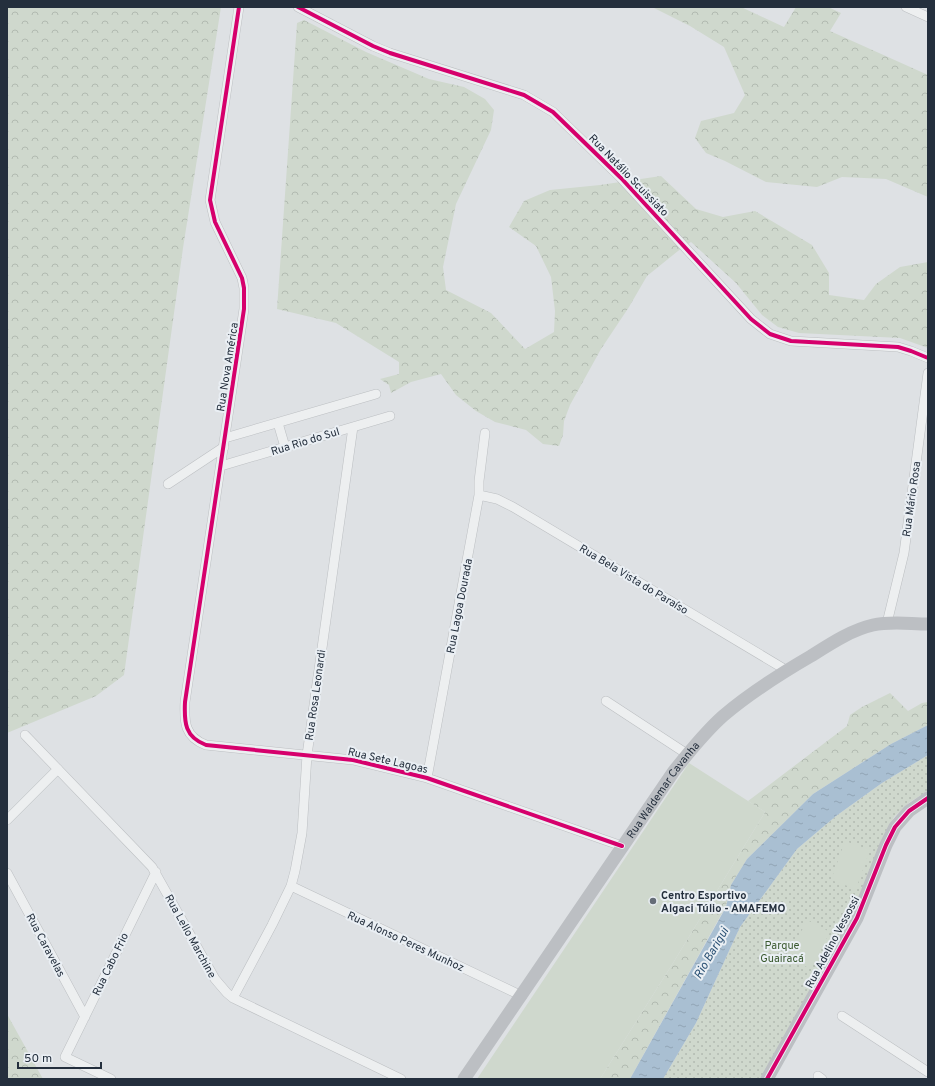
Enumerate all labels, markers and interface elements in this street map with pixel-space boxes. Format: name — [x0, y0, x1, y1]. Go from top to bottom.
street label: Rua Natálio Scuissiato — [585, 132, 671, 220]
street label: Rua Nova América — [214, 321, 242, 413]
street label: Rua Rio do Sul — [269, 425, 341, 459]
street label: Rua Mário Rosa — [900, 460, 924, 538]
street label: Rua Bela Vista do Paraíso — [576, 542, 691, 618]
street label: Rua Lagoa Dourada — [444, 557, 476, 655]
street label: Rua Rosa Leonardi — [303, 649, 329, 742]
street label: Rua Waldemar Cavanha — [624, 739, 703, 841]
street label: Rua Sete Lagoas — [346, 745, 429, 777]
place label: Centro Esportivo Algaci Túlio - AMAFEMO — [661, 889, 785, 916]
street label: Rua Lello Marchine — [161, 892, 219, 981]
street label: Rua Adelino Vessossi — [803, 894, 863, 991]
marker: Centro Esportivo Algaci Túlio - AMAFEMO — [648, 896, 658, 906]
street label: Rua Alonso Peres Munhoz — [345, 909, 466, 975]
street label: Rua Caravelas — [23, 911, 68, 980]
water label: Rio Barigui — [691, 924, 734, 982]
street label: Rua Cabo Frio — [90, 931, 132, 998]
park label: Parque Guairacá — [760, 939, 804, 966]
scale bar — [18, 1044, 101, 1070]
text: 50 m — [24, 1051, 52, 1067]

